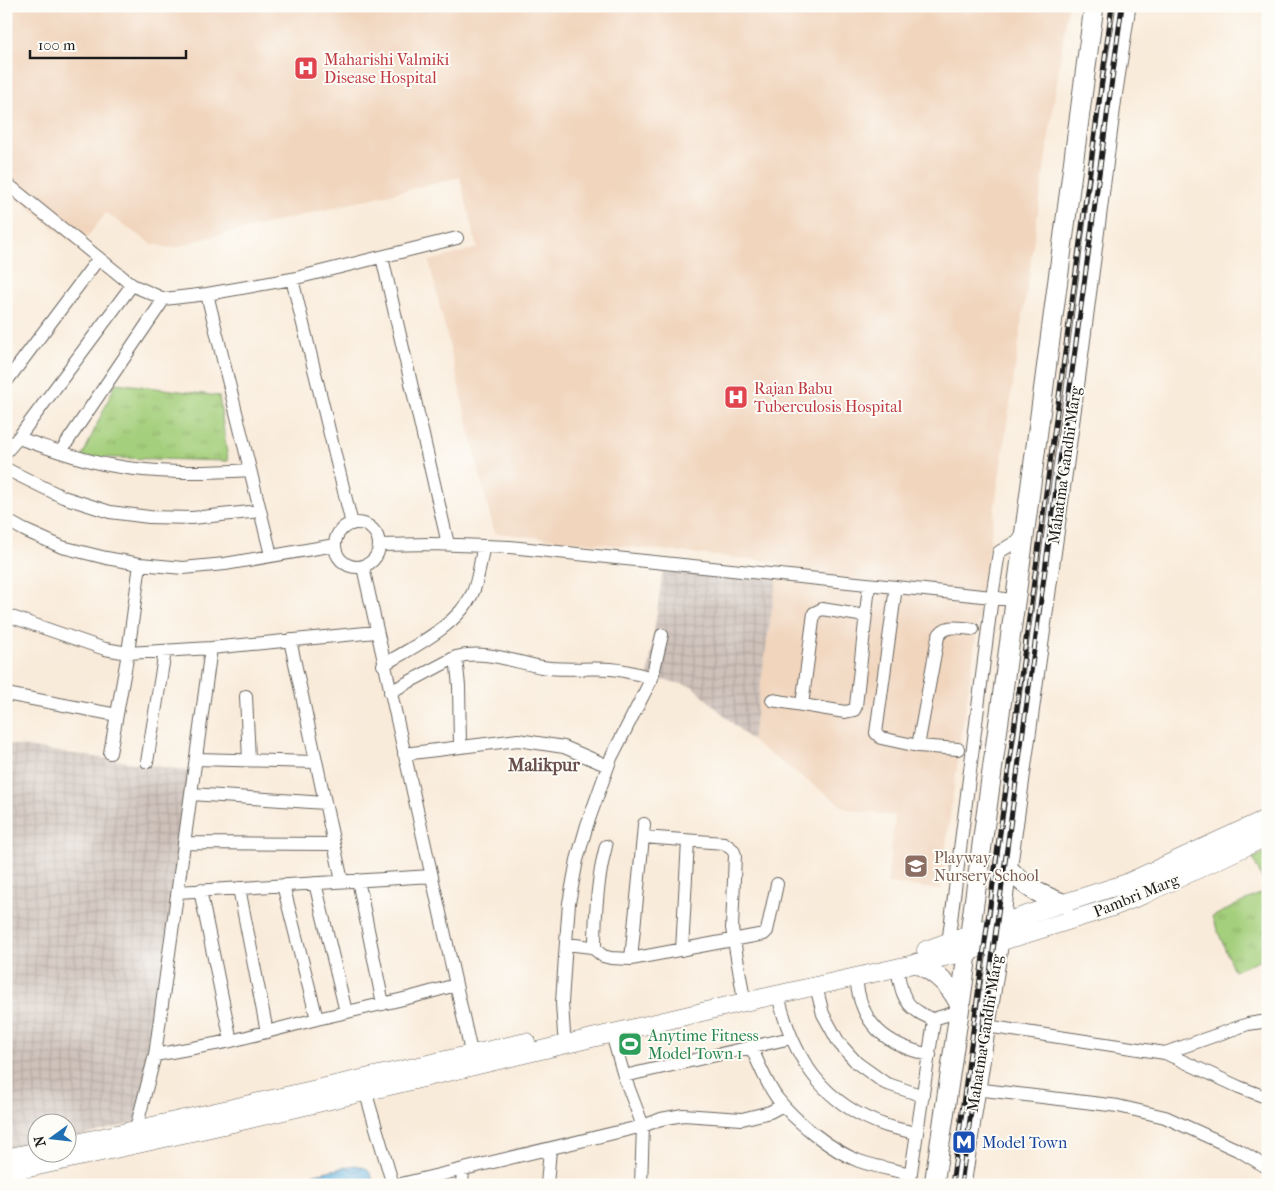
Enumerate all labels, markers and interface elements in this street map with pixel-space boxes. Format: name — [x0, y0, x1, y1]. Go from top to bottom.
scale bar — [30, 28, 186, 60]
text: 100 m — [38, 36, 76, 54]
place label: Maharishi Valmiki Disease Hospital — [324, 50, 449, 87]
hospital icon: Maharishi Valmiki Disease Hospital — [293, 55, 319, 81]
place label: Rajan Babu Tuberculosis Hospital — [754, 379, 903, 416]
hospital icon: Rajan Babu Tuberculosis Hospital — [723, 384, 749, 410]
street label: Mahatma Gandhi Marg — [1044, 384, 1085, 545]
district label: Malikpur — [507, 755, 580, 776]
place label: Playway Nursery School — [934, 848, 1040, 885]
school or university icon: Playway Nursery School — [903, 853, 929, 879]
street label: Pambri Marg — [1091, 869, 1182, 921]
street label: Mahatma Gandhi Marg — [963, 952, 1006, 1113]
place label: Anytime Fitness Model Town 1 — [647, 1026, 759, 1063]
sports icon: Anytime Fitness Model Town 1 — [617, 1031, 643, 1057]
north arrow — [28, 1114, 78, 1164]
metro station icon: Model Town — [951, 1129, 977, 1155]
place label: Model Town — [982, 1133, 1068, 1152]
text: N — [30, 1134, 50, 1149]

